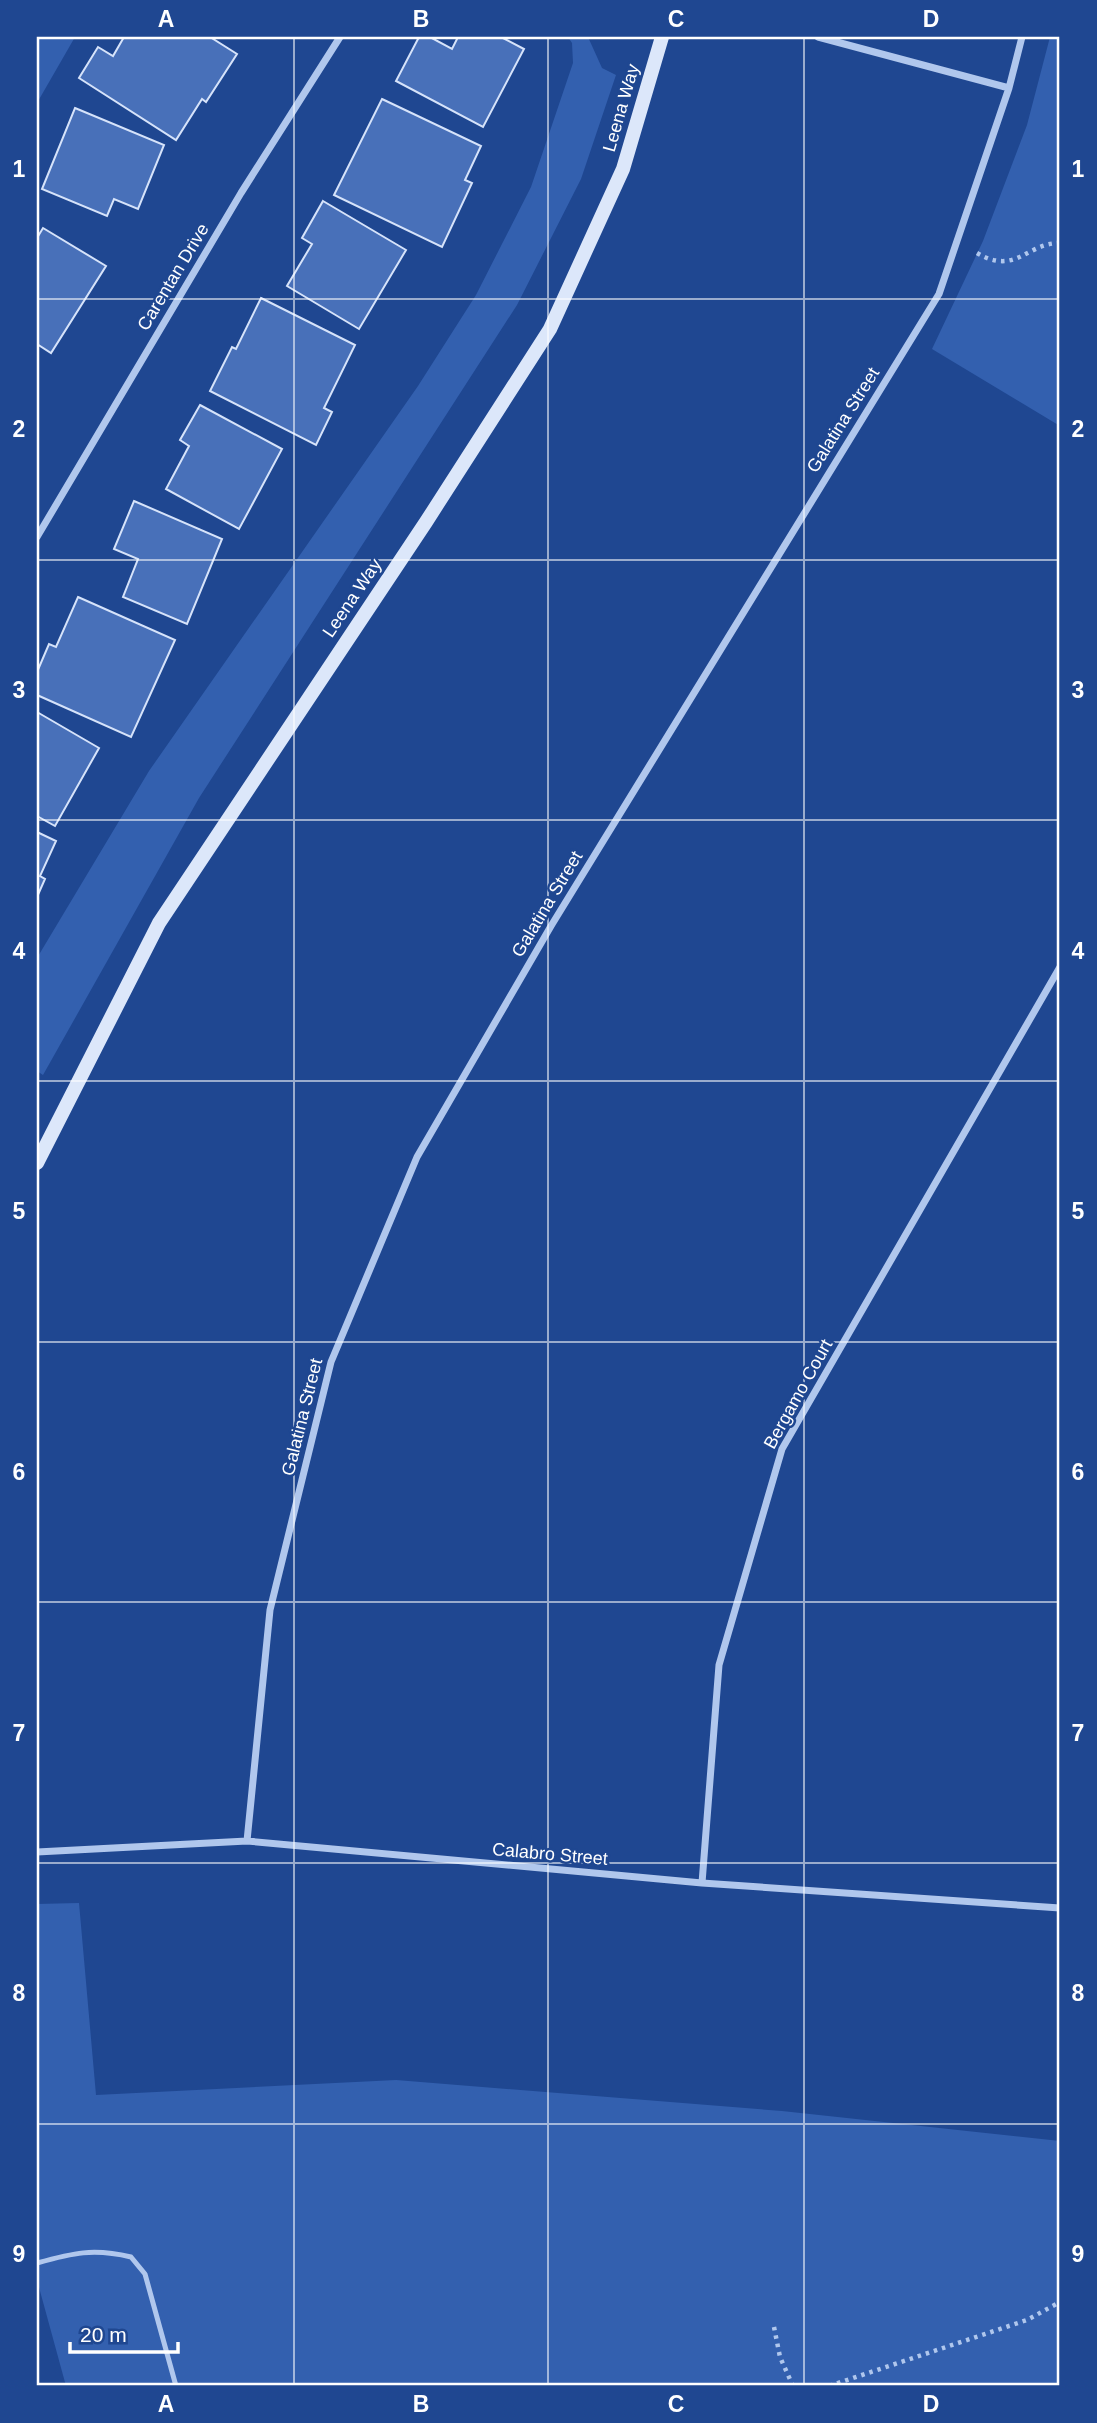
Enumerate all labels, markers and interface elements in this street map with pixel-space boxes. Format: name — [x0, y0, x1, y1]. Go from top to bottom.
text: A — [158, 6, 174, 32]
text: B — [413, 6, 429, 32]
text: C — [668, 6, 684, 32]
text: D — [923, 6, 939, 32]
street label: Leena Way — [599, 62, 643, 154]
text: 1 — [13, 156, 26, 182]
text: 1 — [1072, 156, 1085, 182]
street label: Carentan Drive — [133, 220, 213, 334]
street label: Galatina Street — [803, 364, 883, 476]
text: 2 — [13, 416, 25, 442]
text: 2 — [1072, 416, 1084, 442]
street label: Leena Way — [318, 555, 386, 641]
text: 3 — [13, 677, 25, 703]
text: 3 — [1072, 677, 1084, 703]
street label: Galatina Street — [508, 847, 586, 961]
text: 4 — [13, 938, 26, 964]
text: 4 — [1072, 938, 1085, 964]
text: 5 — [13, 1198, 26, 1224]
text: 5 — [1072, 1198, 1085, 1224]
street label: Bergamo Court — [760, 1336, 836, 1452]
street label: Galatina Street — [278, 1356, 326, 1478]
text: 6 — [13, 1459, 25, 1485]
text: 6 — [1072, 1459, 1084, 1485]
text: 7 — [13, 1720, 25, 1746]
text: 7 — [1072, 1720, 1084, 1746]
street label: Calabro Street — [491, 1839, 609, 1869]
text: 8 — [13, 1980, 26, 2006]
text: 8 — [1072, 1980, 1085, 2006]
text: 9 — [13, 2241, 25, 2267]
text: 9 — [1072, 2241, 1084, 2267]
scale bar — [70, 2311, 178, 2355]
text: 20 m — [80, 2323, 127, 2346]
text: A — [158, 2391, 174, 2417]
text: B — [413, 2391, 429, 2417]
text: C — [668, 2391, 684, 2417]
text: D — [923, 2391, 939, 2417]

